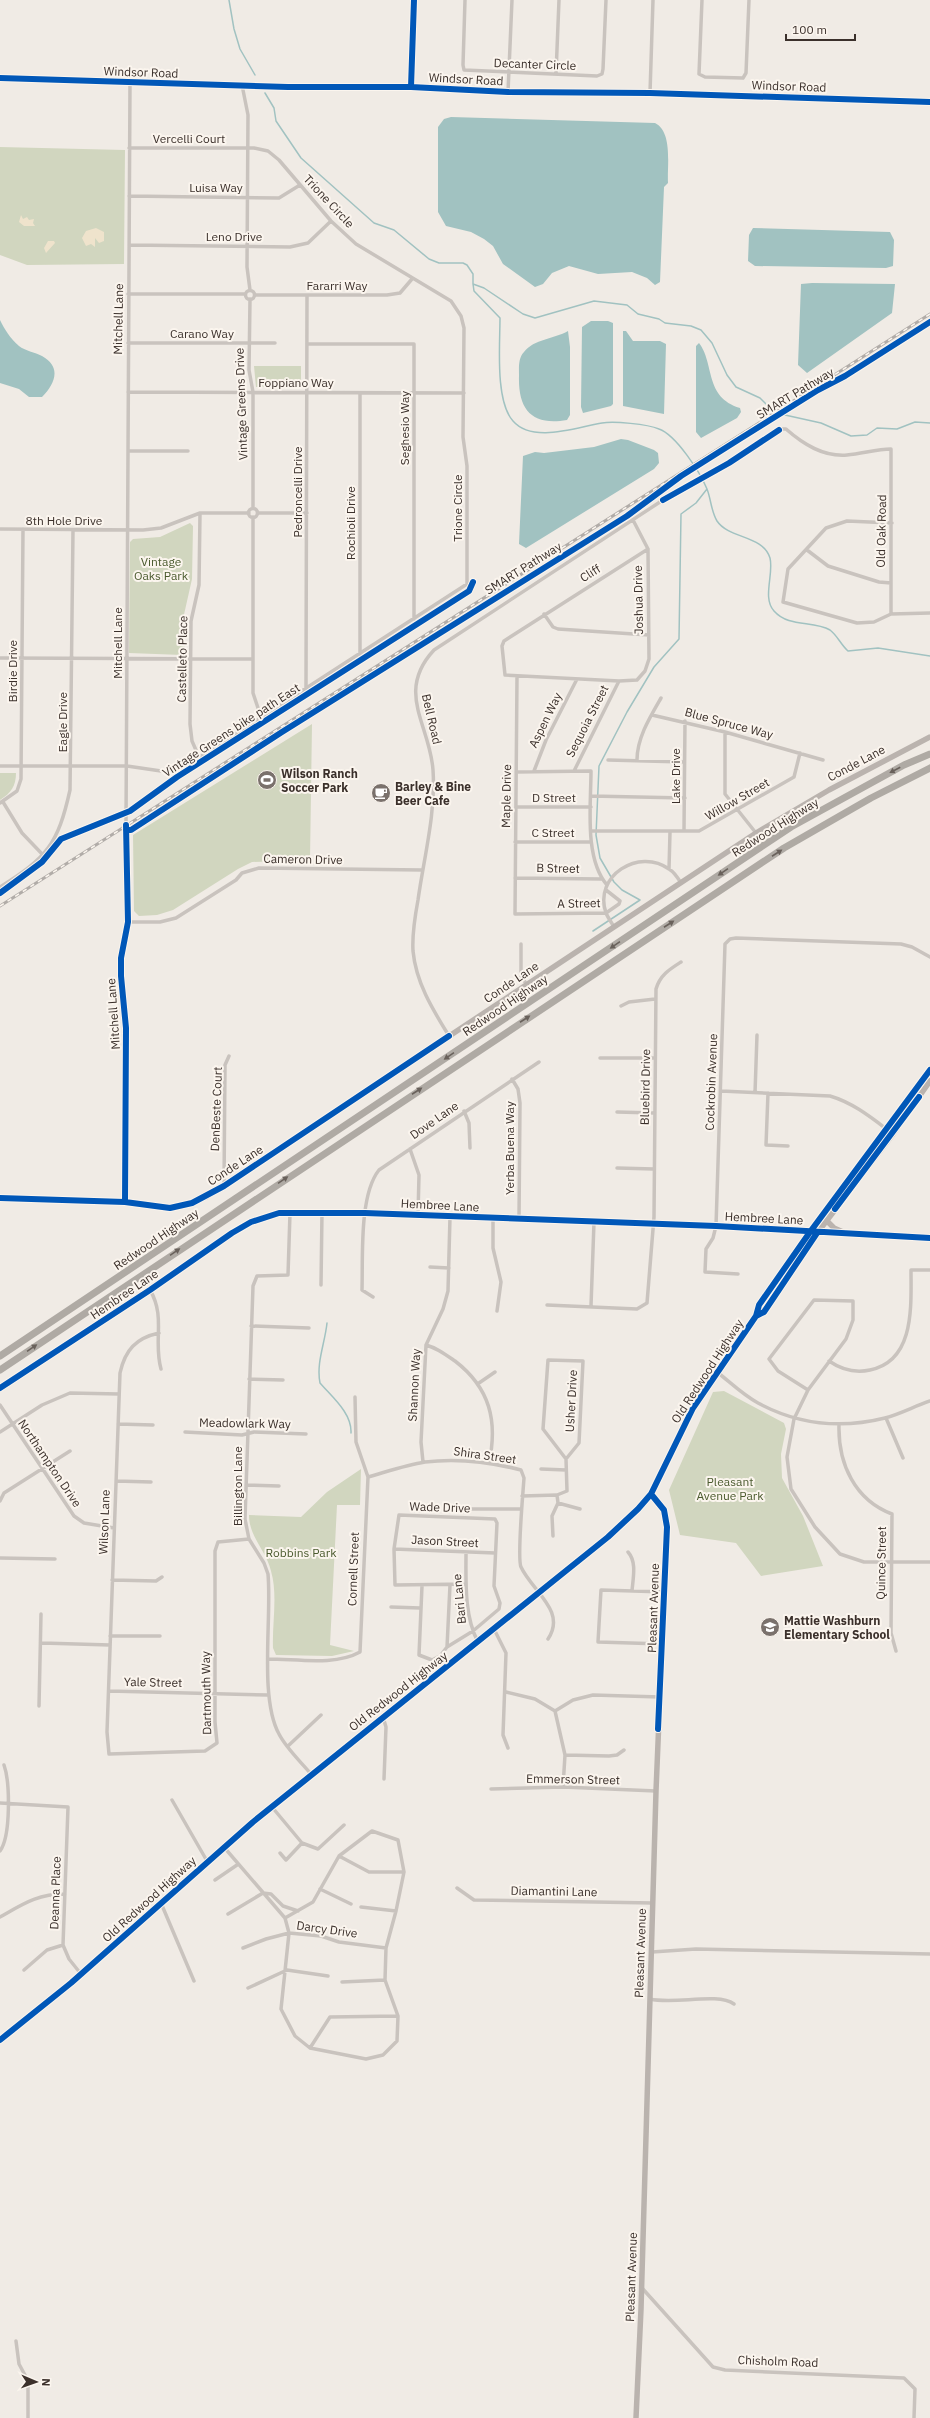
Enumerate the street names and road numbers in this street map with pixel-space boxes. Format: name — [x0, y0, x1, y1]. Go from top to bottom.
street label: Decanter Circle — [493, 55, 577, 73]
street label: Windsor Road — [103, 63, 179, 81]
street label: Windsor Road — [428, 70, 504, 88]
street label: Windsor Road — [751, 77, 827, 95]
street label: Vercelli Court — [153, 131, 225, 146]
street label: Trione Circle — [301, 171, 358, 231]
street label: Luisa Way — [189, 180, 243, 195]
street label: Leno Drive — [206, 229, 263, 244]
street label: Fararri Way — [307, 278, 367, 293]
street label: Mitchell Lane — [110, 283, 126, 355]
street label: Carano Way — [170, 326, 234, 341]
street label: Vintage Greens Drive — [232, 347, 250, 461]
street label: SMART Pathway — [754, 364, 836, 422]
street label: Foppiano Way — [258, 375, 334, 390]
street label: Seghesio Way — [397, 391, 412, 465]
street label: Pedroncelli Drive — [290, 446, 305, 538]
street label: Trione Circle — [450, 474, 465, 542]
street label: Rochioli Drive — [343, 486, 358, 560]
street label: Old Oak Road — [873, 494, 889, 568]
street label: 8th Hole Drive — [26, 513, 103, 528]
street label: SMART Pathway — [482, 538, 564, 598]
street label: Cliff — [577, 561, 603, 585]
street label: Joshua Drive — [630, 565, 646, 635]
street label: Mitchell Lane — [110, 607, 125, 679]
street label: Castelleto Place — [174, 615, 190, 702]
street label: Birdie Drive — [5, 639, 20, 702]
street label: Vintage Greens bike path East — [159, 680, 303, 780]
street label: Sequoia Street — [562, 682, 612, 760]
street label: Aspen Way — [525, 690, 565, 750]
street label: Eagle Drive — [55, 691, 70, 752]
street label: Bell Road — [419, 692, 445, 746]
street label: Blue Spruce Way — [683, 704, 775, 742]
street label: Conde Lane — [825, 741, 888, 784]
street label: Lake Drive — [668, 748, 683, 804]
street label: Maple Drive — [498, 764, 514, 828]
street label: Willow Street — [702, 775, 772, 823]
street label: D Street — [532, 790, 576, 805]
street label: Redwood Highway — [729, 794, 821, 860]
street label: C Street — [531, 825, 575, 840]
street label: Cameron Drive — [263, 851, 343, 867]
street label: B Street — [536, 860, 580, 876]
street label: A Street — [557, 895, 601, 911]
street label: Conde Lane — [481, 958, 542, 1006]
street label: Redwood Highway — [460, 971, 550, 1039]
street label: Mitchell Lane — [103, 977, 123, 1050]
street label: Cockrobin Avenue — [702, 1033, 720, 1131]
street label: Bluebird Drive — [637, 1048, 653, 1125]
street label: DenBeste Court — [207, 1066, 225, 1152]
street label: Dove Lane — [407, 1098, 461, 1142]
street label: Yerba Buena Way — [502, 1101, 517, 1195]
street label: Conde Lane — [204, 1141, 266, 1188]
street label: Hembree Lane — [400, 1195, 480, 1215]
street label: Redwood Highway — [111, 1205, 201, 1273]
street label: Hembree Lane — [724, 1208, 804, 1228]
street label: Hembree Lane — [87, 1266, 161, 1322]
street label: Old Redwood Highway — [668, 1316, 746, 1426]
street label: Shannon Way — [405, 1348, 423, 1422]
street label: Usher Drive — [562, 1369, 580, 1433]
street label: Meadowlark Way — [199, 1415, 291, 1431]
street label: Northampton Drive — [15, 1416, 85, 1510]
street label: Shira Street — [453, 1443, 517, 1467]
street label: Billington Lane — [230, 1446, 245, 1526]
street label: Wilson Lane — [95, 1489, 113, 1555]
street label: Wade Drive — [409, 1498, 471, 1516]
street label: Quince Street — [873, 1526, 889, 1600]
street label: Cornell Street — [344, 1532, 362, 1606]
street label: Jason Street — [411, 1532, 479, 1550]
street label: Pleasant Avenue — [644, 1563, 662, 1653]
street label: Bari Lane — [449, 1573, 469, 1625]
street label: Old Redwood Highway — [346, 1648, 450, 1734]
street label: Dartmouth Way — [198, 1651, 214, 1735]
street label: Yale Street — [124, 1674, 182, 1690]
street label: Emmerson Street — [526, 1771, 620, 1787]
street label: Old Redwood Highway — [99, 1853, 199, 1945]
street label: Deanna Place — [46, 1856, 64, 1930]
street label: Diamantini Lane — [510, 1883, 598, 1899]
street label: Pleasant Avenue — [631, 1908, 649, 1998]
street label: Darcy Drive — [295, 1917, 359, 1941]
street label: Pleasant Avenue — [622, 2232, 640, 2322]
street label: Chisholm Road — [737, 2352, 819, 2370]

